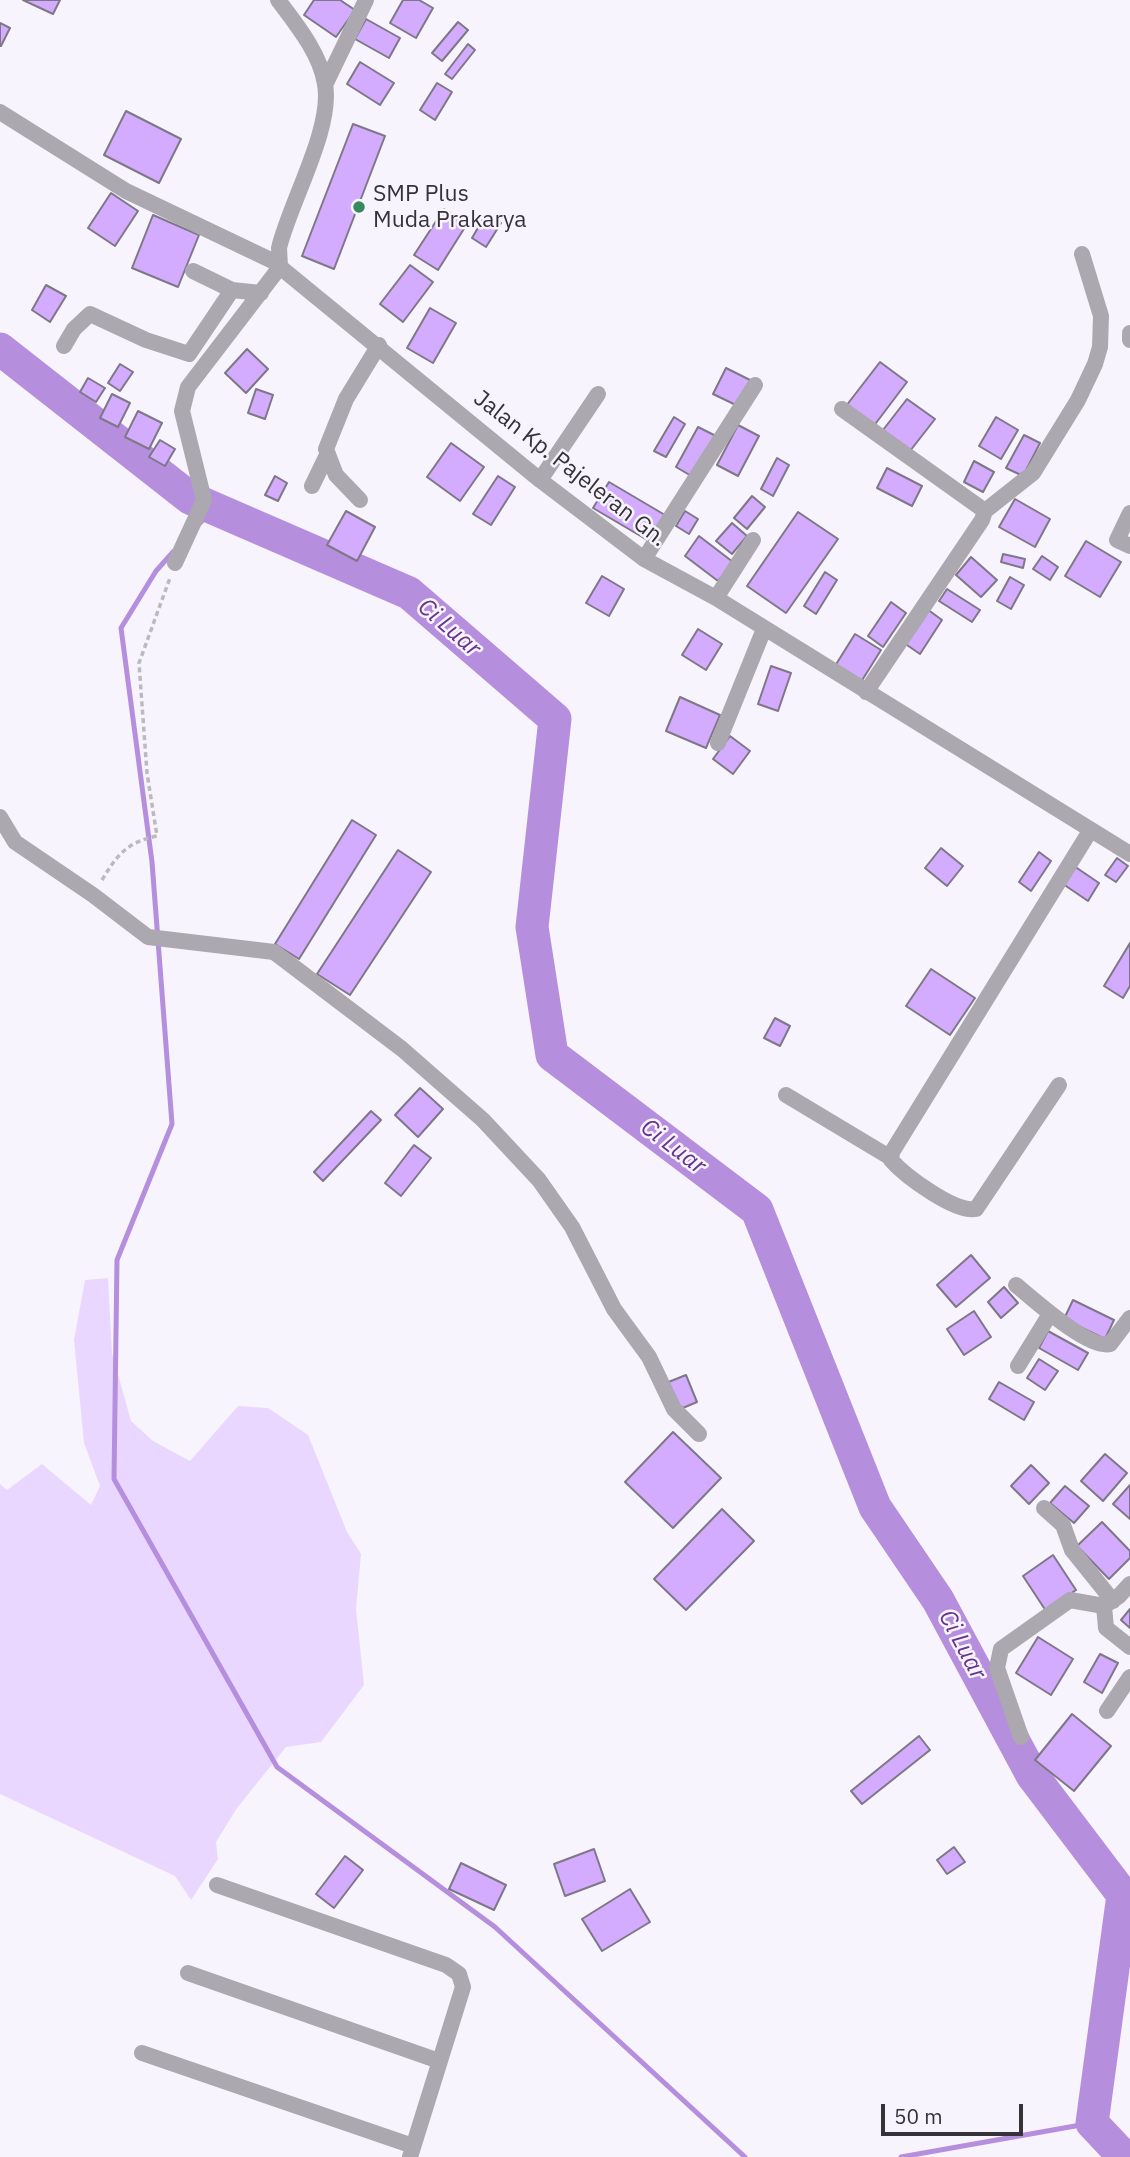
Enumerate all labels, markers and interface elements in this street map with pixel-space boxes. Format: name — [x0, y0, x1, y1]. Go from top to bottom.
place label: SMP Plus Muda Prakarya — [373, 180, 527, 234]
marker: SMP Plus Muda Prakarya — [351, 199, 367, 215]
street label: Jalan Kp. Pajeleran Gn. — [468, 385, 672, 553]
water label: Ci Luar — [412, 593, 486, 663]
water label: Ci Luar — [635, 1113, 711, 1181]
water label: Ci Luar — [932, 1606, 992, 1684]
scale bar — [885, 2090, 1027, 2134]
text: 50 m — [894, 2102, 943, 2130]

